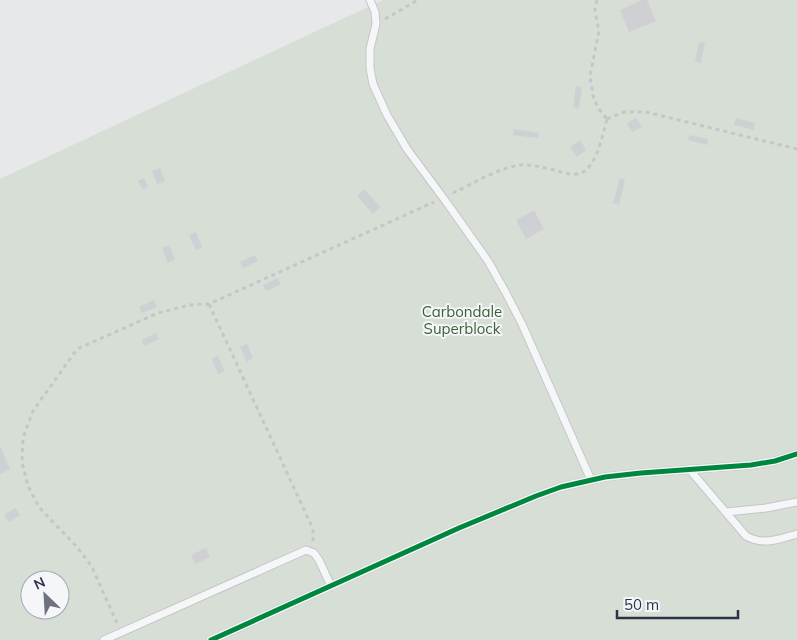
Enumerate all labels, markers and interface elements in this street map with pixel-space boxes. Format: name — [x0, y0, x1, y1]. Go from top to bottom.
park label: Carbondale Superblock — [422, 302, 502, 338]
north arrow — [20, 570, 70, 620]
text: N — [31, 573, 48, 594]
scale bar — [617, 588, 738, 620]
text: 50 m — [624, 595, 659, 614]

